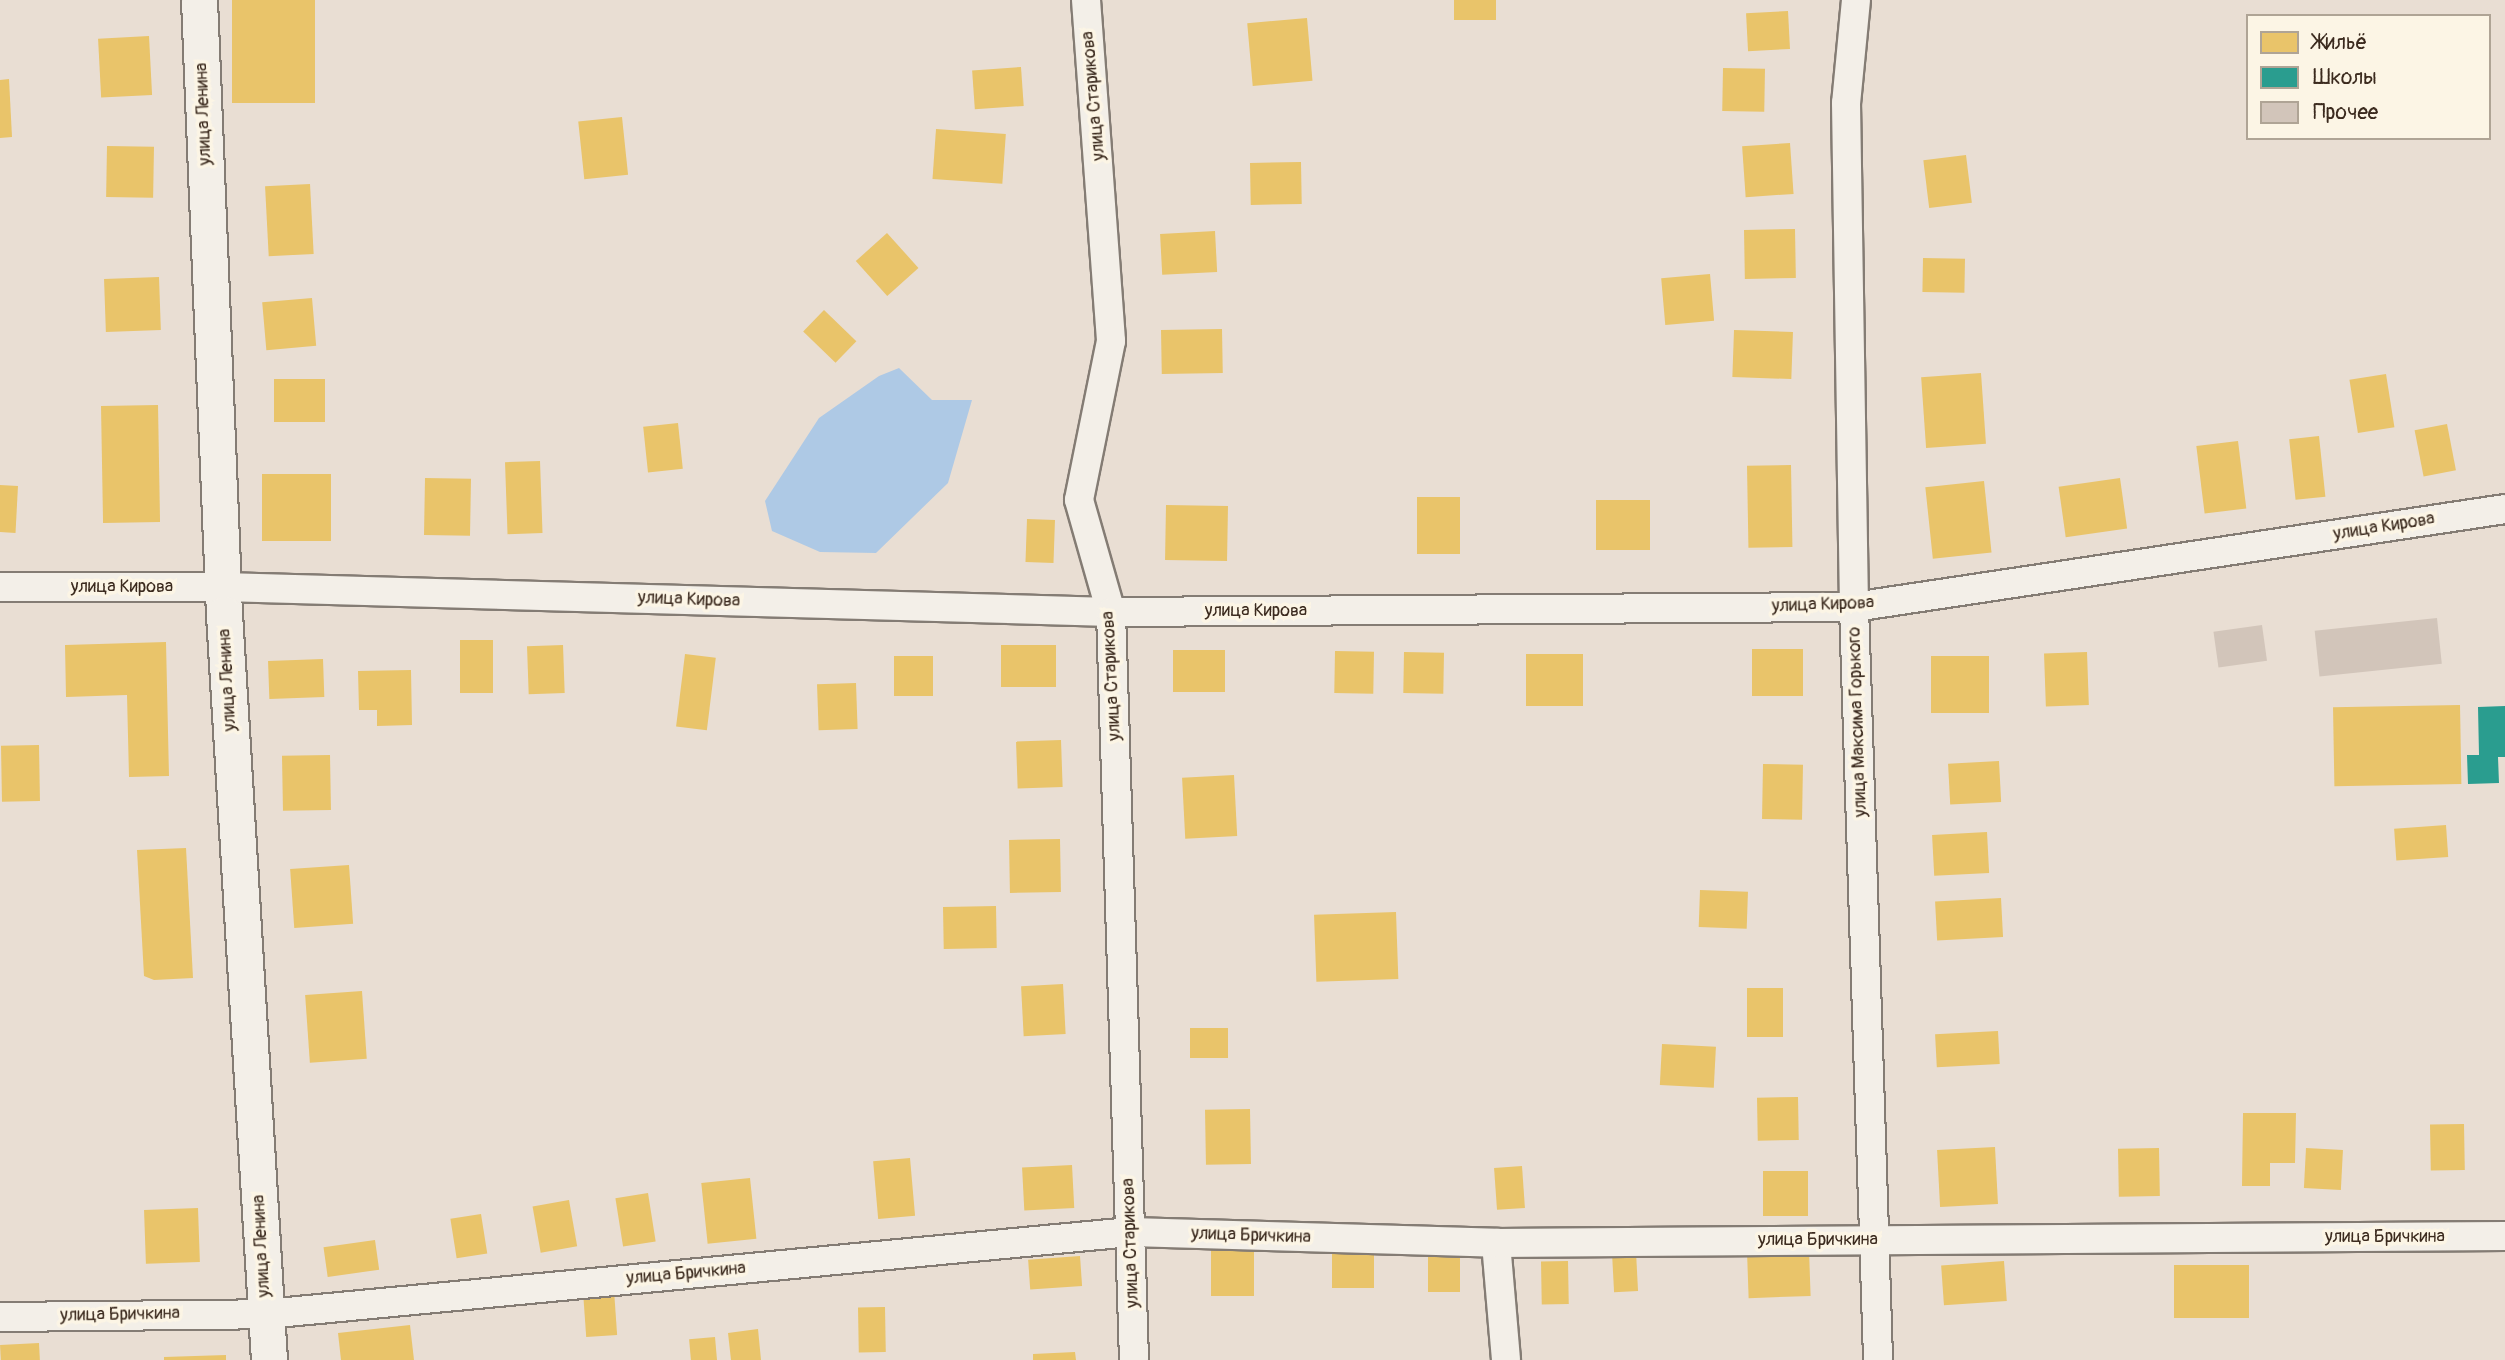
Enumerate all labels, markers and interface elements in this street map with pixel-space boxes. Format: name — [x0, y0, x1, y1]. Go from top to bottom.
legend — [2246, 14, 2491, 140]
text: Жильё — [2313, 29, 2367, 56]
street label: улица Старикова — [1078, 30, 1110, 162]
street label: улица Ленина — [191, 62, 217, 166]
text: Школы — [2313, 64, 2377, 91]
text: Прочее — [2313, 99, 2378, 126]
street label: улица Кирова — [2332, 508, 2436, 546]
street label: улица Кирова — [71, 576, 173, 598]
street label: улица Кирова — [637, 587, 741, 613]
street label: улица Кирова — [1771, 592, 1875, 618]
street label: улица Кирова — [1205, 600, 1307, 622]
street label: улица Старикова — [1098, 611, 1126, 741]
street label: улица Максима Горького — [1844, 626, 1872, 818]
street label: улица Ленина — [215, 628, 241, 732]
street label: улица Старикова — [1118, 1178, 1144, 1308]
street label: улица Ленина — [249, 1194, 275, 1298]
street label: улица Бричкина — [1191, 1223, 1311, 1249]
street label: улица Бричкина — [2325, 1226, 2445, 1248]
street label: улица Бричкина — [1758, 1229, 1878, 1251]
street label: улица Бричкина — [625, 1258, 747, 1290]
street label: улица Бричкина — [60, 1303, 180, 1327]

